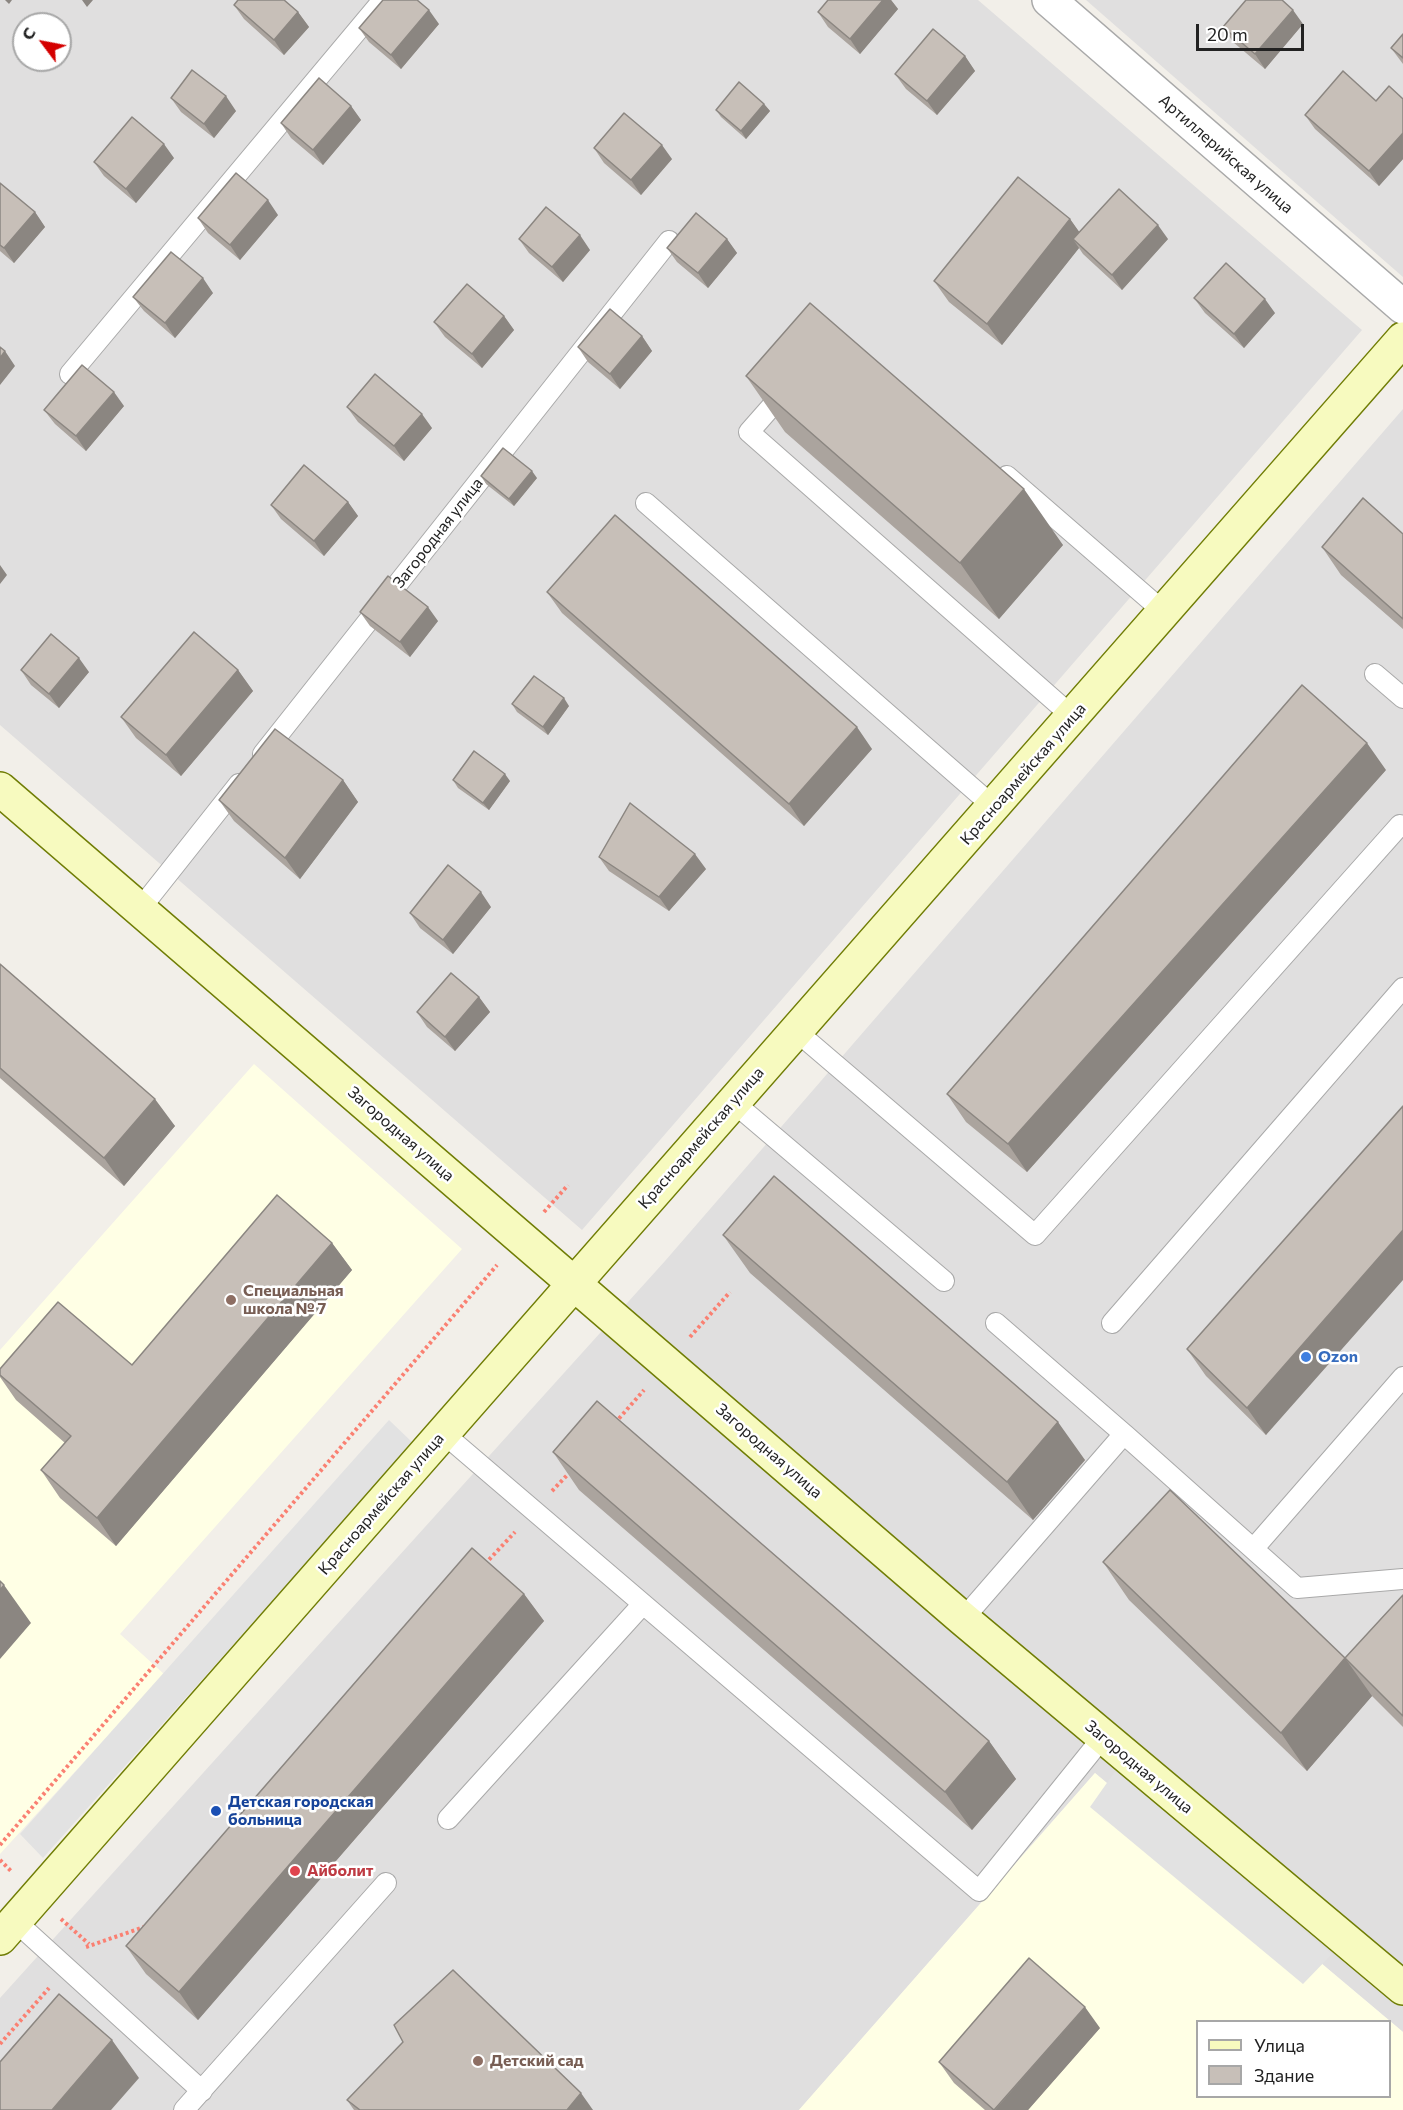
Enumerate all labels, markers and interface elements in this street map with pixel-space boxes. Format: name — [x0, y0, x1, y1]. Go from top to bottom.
north arrow — [12, 12, 72, 72]
scale bar — [1199, 12, 1307, 50]
text: 20 m — [1207, 23, 1248, 45]
text: С — [17, 24, 39, 43]
street label: Артиллерийская улица — [1155, 90, 1297, 218]
street label: Загородная улица — [389, 474, 487, 592]
street label: Красноармейская улица — [956, 699, 1090, 849]
street label: Красноармейская улица — [634, 1063, 768, 1213]
street label: Загородная улица — [344, 1083, 458, 1185]
place label: Специальная школа № 7 — [243, 1281, 344, 1319]
marker: Специальная школа № 7 — [224, 1293, 238, 1307]
place label: Ozon — [1318, 1347, 1358, 1367]
marker: Ozon — [1299, 1350, 1313, 1364]
street label: Загородная улица — [712, 1400, 826, 1502]
street label: Красноармейская улица — [314, 1429, 448, 1579]
street label: Загородная улица — [1081, 1716, 1197, 1818]
place label: Детская городская больница — [228, 1792, 373, 1830]
marker: Детская городская больница — [209, 1804, 223, 1818]
place label: Айболит — [307, 1861, 374, 1881]
marker: Айболит — [288, 1864, 302, 1878]
legend — [1196, 2020, 1391, 2098]
text: Улица — [1254, 2034, 1305, 2056]
place label: Детский сад — [490, 2051, 584, 2071]
marker: Детский сад — [471, 2054, 485, 2068]
text: Здание — [1254, 2064, 1314, 2086]

